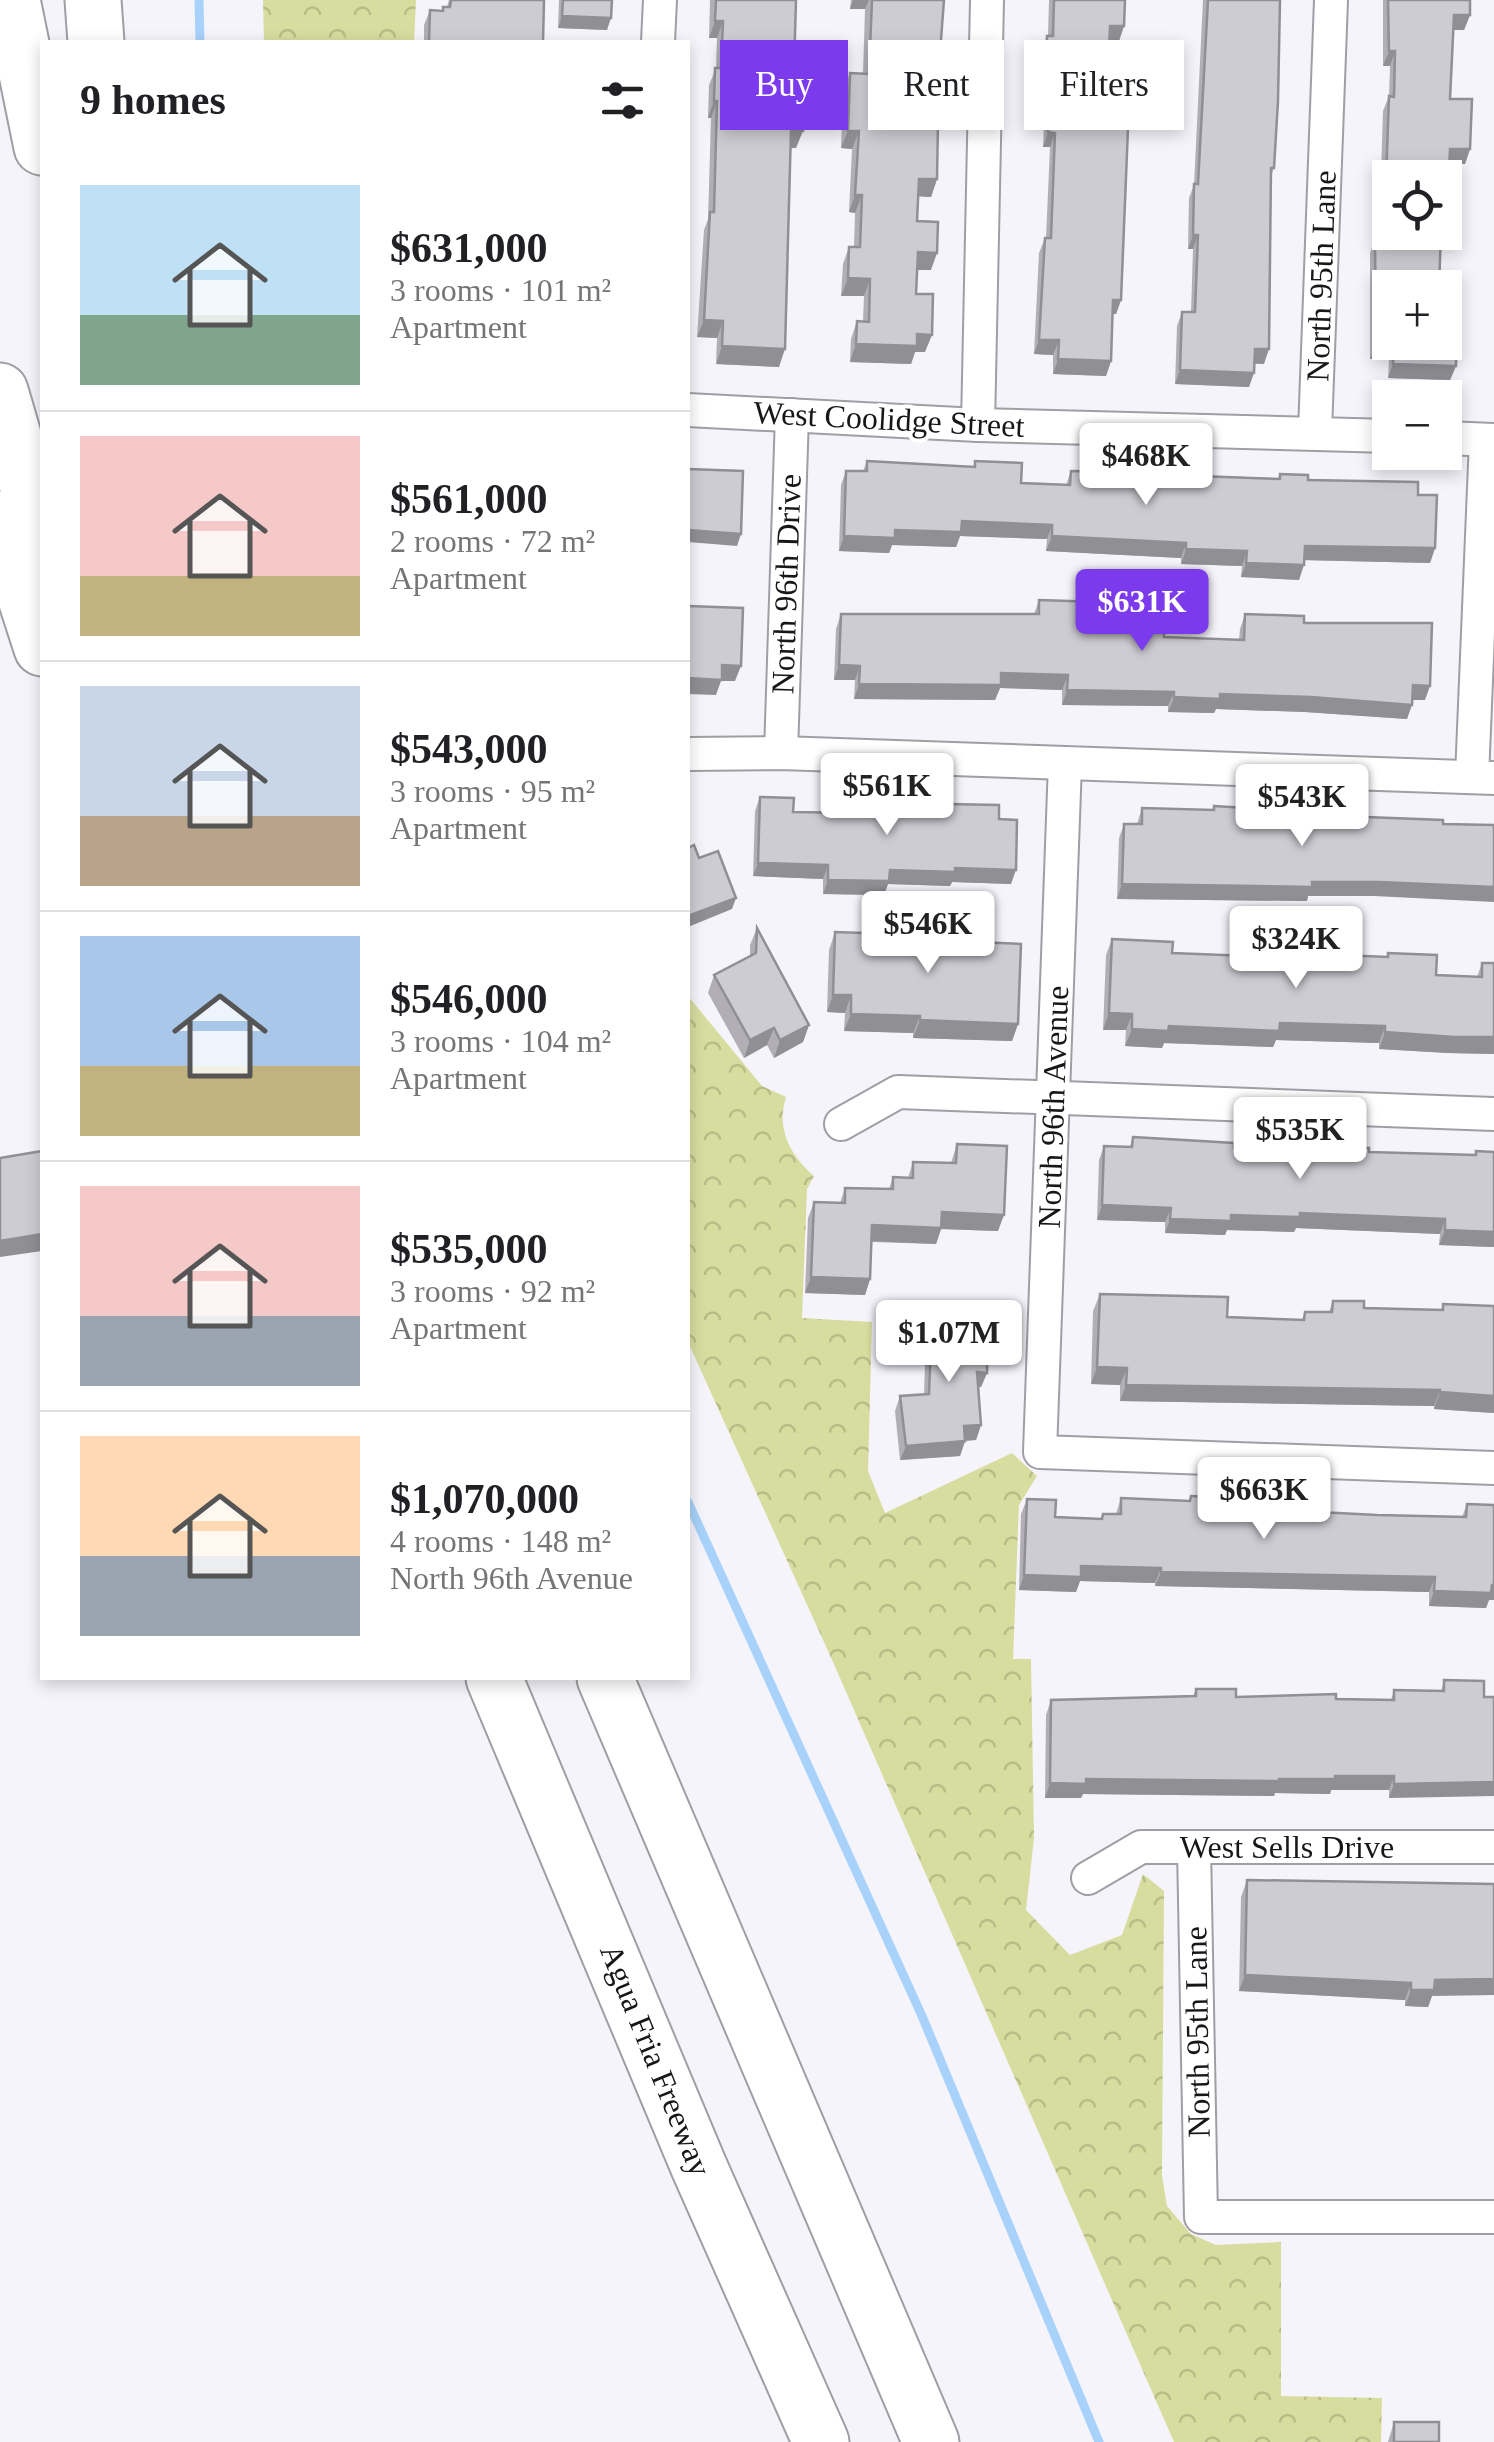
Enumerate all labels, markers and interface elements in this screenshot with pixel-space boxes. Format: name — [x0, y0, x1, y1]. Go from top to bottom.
chip: Buy — [720, 40, 848, 130]
chip: Rent — [868, 40, 1004, 130]
chip: Filters — [1024, 40, 1184, 130]
icon: filters — [595, 73, 650, 128]
text: 9 homes — [80, 77, 226, 123]
map controls — [1372, 160, 1462, 470]
button: locate — [1372, 160, 1462, 250]
street label: North 95th Lane — [1299, 170, 1343, 382]
icon: home — [160, 225, 280, 345]
text: $631,000 — [390, 225, 548, 271]
button: + — [1372, 270, 1462, 360]
text: 3 rooms · 101 m² — [390, 272, 611, 308]
text: Apartment — [390, 309, 527, 345]
button: − — [1372, 380, 1462, 470]
street label: West Coolidge Street — [753, 394, 1025, 444]
pin: $468K — [1076, 423, 1216, 508]
text: $468K — [1102, 437, 1190, 473]
street label: North 96th Drive — [764, 473, 808, 695]
icon: home — [160, 476, 280, 596]
text: $561,000 — [390, 476, 548, 522]
text: 2 rooms · 72 m² — [390, 523, 595, 559]
text: Apartment — [390, 560, 527, 596]
pin: $631K — [1072, 569, 1212, 654]
text: $631K — [1098, 583, 1186, 619]
icon: home — [160, 726, 280, 846]
text: $543,000 — [390, 726, 548, 772]
pin: $561K — [817, 753, 957, 838]
pin: $543K — [1232, 764, 1372, 849]
text: $561K — [843, 767, 931, 803]
text: 3 rooms · 95 m² — [390, 773, 595, 809]
text: $543K — [1258, 778, 1346, 814]
text: Apartment — [390, 810, 527, 846]
pin: $546K — [858, 891, 998, 976]
text: $546K — [884, 905, 972, 941]
pin: $324K — [1226, 906, 1366, 991]
text: $324K — [1252, 920, 1340, 956]
icon: home — [160, 976, 280, 1096]
text: $546,000 — [390, 976, 548, 1022]
street label: North 96th Avenue — [1031, 985, 1075, 1229]
text: 3 rooms · 104 m² — [390, 1023, 611, 1059]
text: Apartment — [390, 1060, 527, 1096]
pin: $535K — [1230, 1097, 1370, 1182]
text: $535K — [1256, 1111, 1344, 1147]
icon: home — [160, 1226, 280, 1346]
text: $535,000 — [390, 1226, 548, 1272]
text: 3 rooms · 92 m² — [390, 1273, 595, 1309]
pin: $1.07M — [868, 1300, 1030, 1385]
text: Apartment — [390, 1310, 527, 1346]
text: $1.07M — [898, 1314, 1000, 1350]
pin: $663K — [1194, 1457, 1334, 1542]
text: $663K — [1220, 1471, 1308, 1507]
icon: home — [160, 1476, 280, 1596]
text: $1,070,000 — [390, 1476, 579, 1522]
text: 4 rooms · 148 m² — [390, 1523, 611, 1559]
text: North 96th Avenue — [390, 1560, 633, 1596]
street label: West Sells Drive — [1180, 1829, 1394, 1865]
street label: North 95th Lane — [1177, 1926, 1217, 2138]
street label: Agua Fria Freeway — [593, 1939, 719, 2181]

